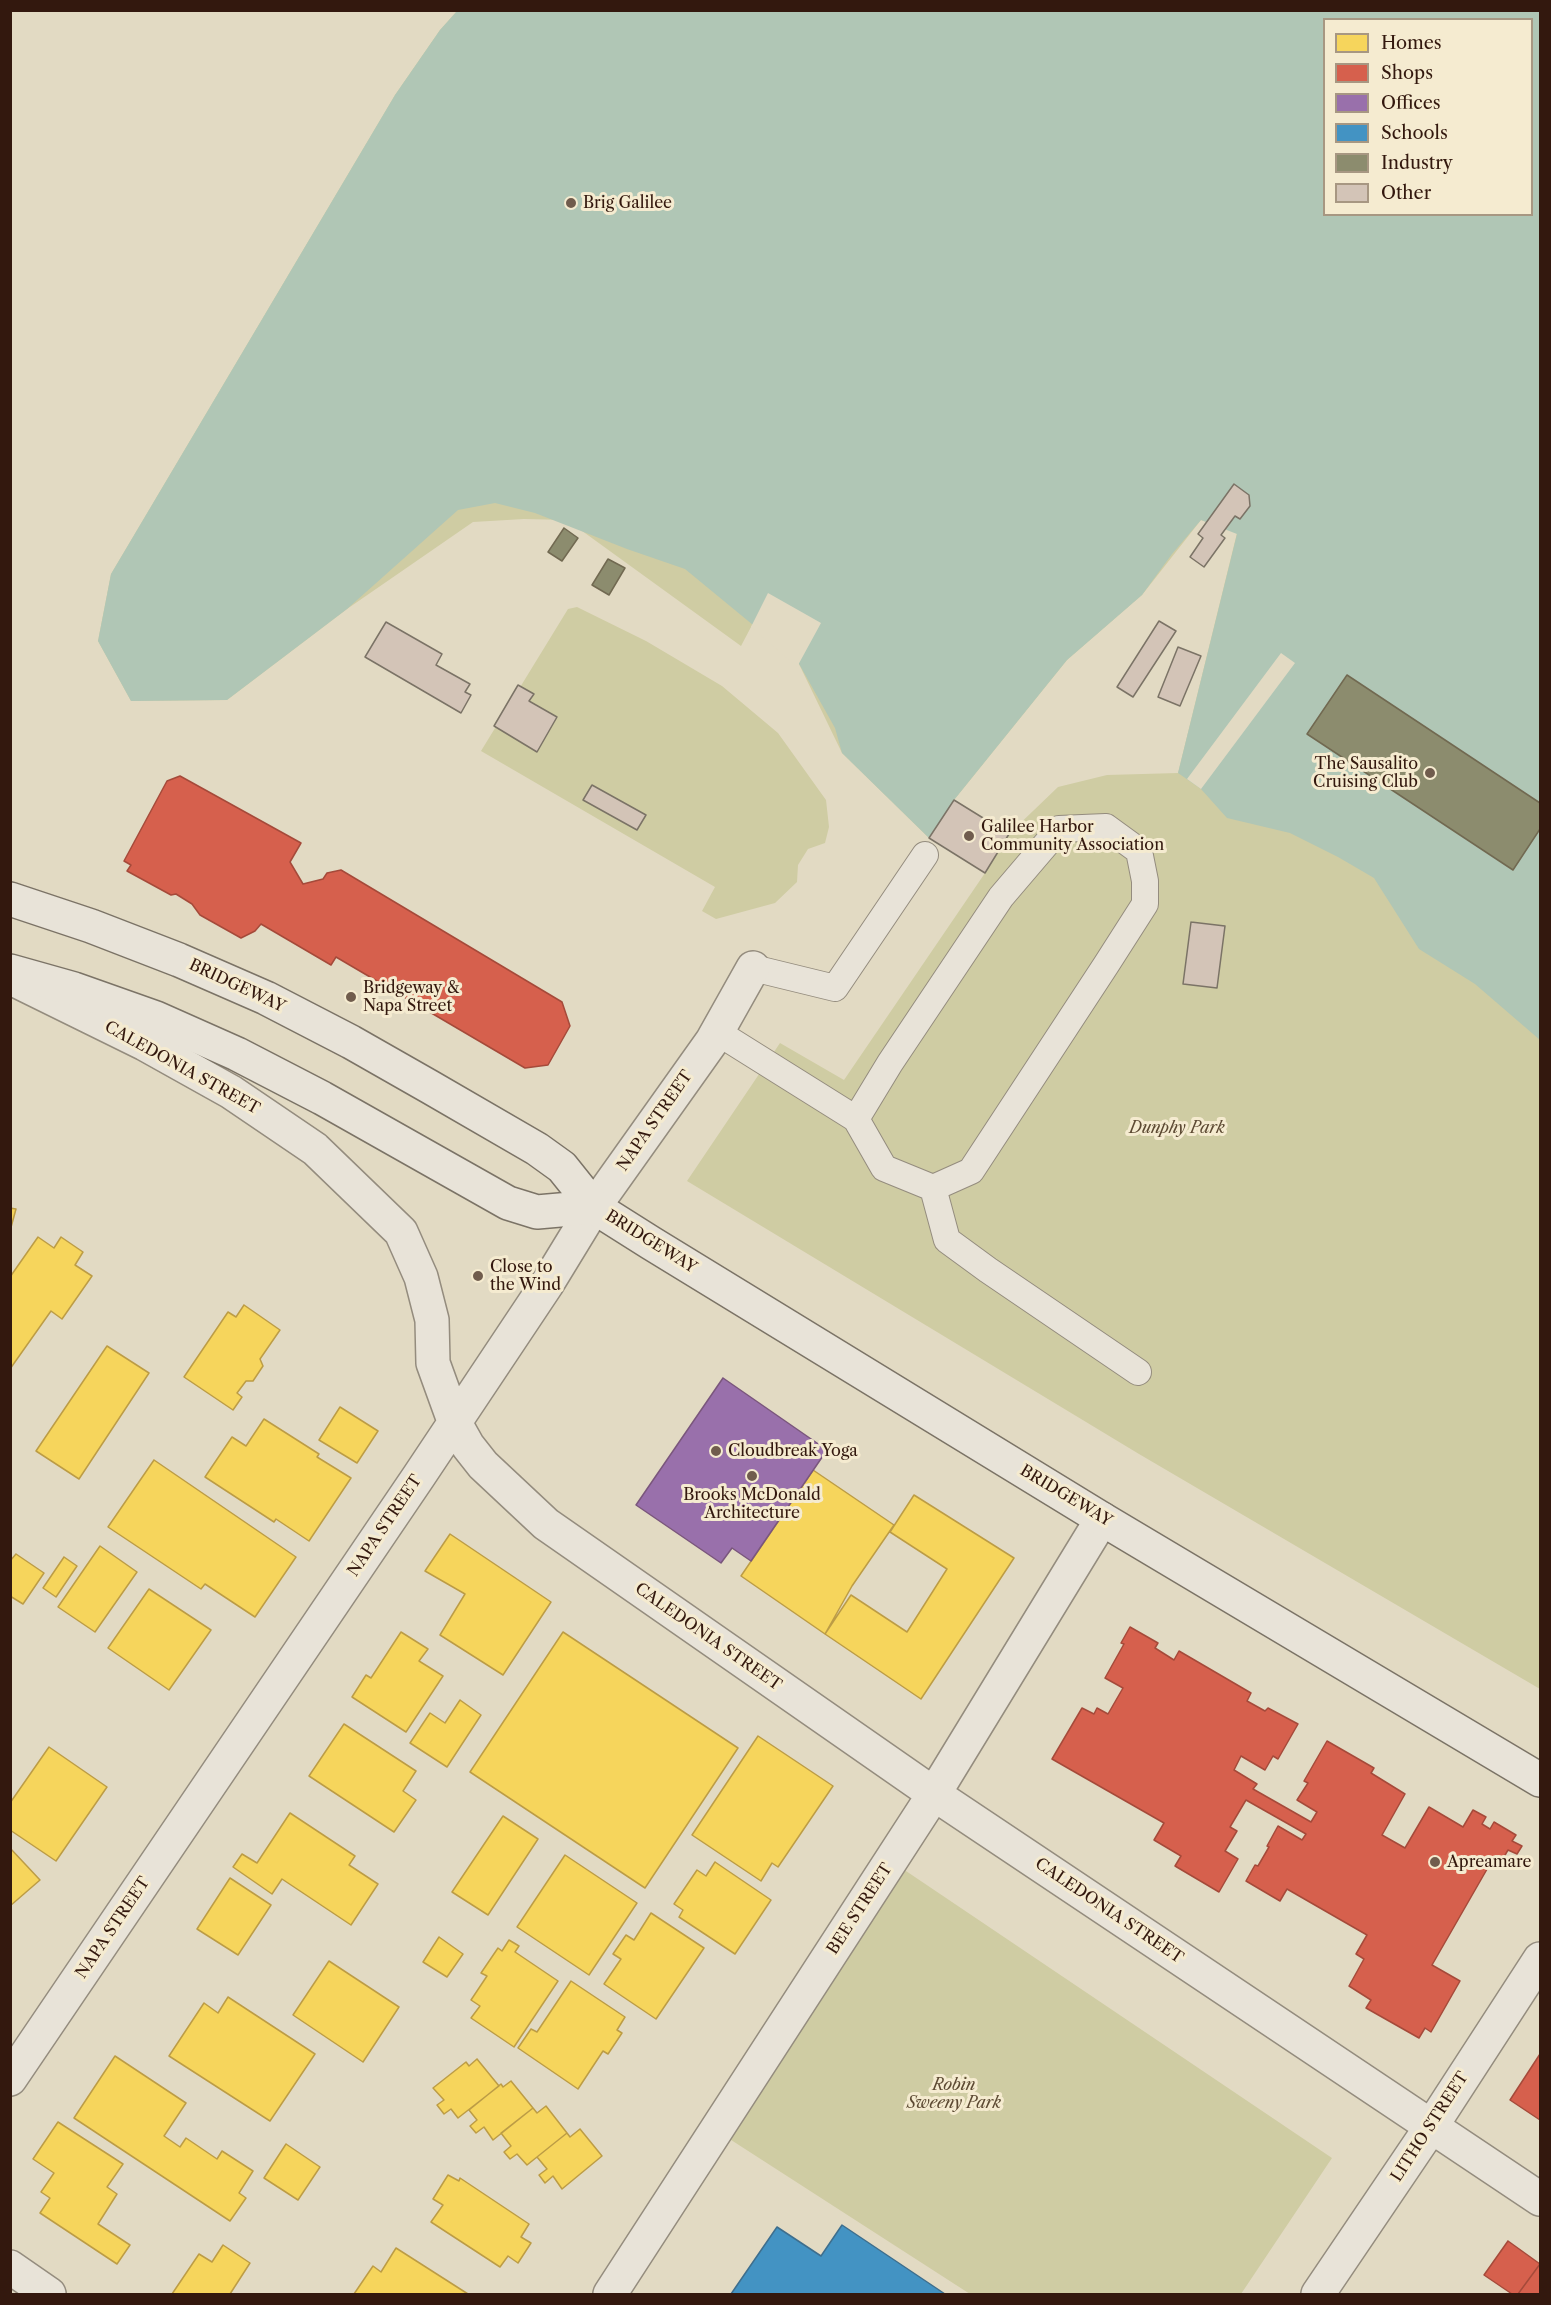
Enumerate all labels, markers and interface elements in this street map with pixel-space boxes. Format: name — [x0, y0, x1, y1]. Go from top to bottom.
legend — [1323, 18, 1533, 216]
text: Homes — [1381, 32, 1442, 54]
text: Shops — [1381, 62, 1433, 84]
text: Offices — [1381, 92, 1441, 114]
text: Schools — [1381, 122, 1448, 144]
text: Industry — [1381, 152, 1453, 174]
text: Other — [1381, 182, 1431, 204]
place label: Brig Galilee — [583, 193, 672, 213]
marker: Brig Galilee — [564, 196, 578, 210]
place label: The Sausalito Cruising Club — [1313, 754, 1418, 792]
marker: The Sausalito Cruising Club — [1423, 766, 1437, 780]
place label: Galilee Harbor Community Association — [981, 817, 1164, 855]
marker: Galilee Harbor Community Association — [962, 829, 976, 843]
street label: BRIDGEWAY — [186, 955, 288, 1017]
place label: Bridgeway & Napa Street — [363, 978, 459, 1016]
marker: Bridgeway & Napa Street — [344, 990, 358, 1004]
street label: CALEDONIA STREET — [101, 1017, 263, 1119]
street label: NAPA STREET — [613, 1067, 697, 1175]
park label: Dunphy Park — [1129, 1118, 1225, 1138]
street label: BRIDGEWAY — [602, 1206, 700, 1278]
place label: Close to the Wind — [490, 1257, 561, 1295]
marker: Close to the Wind — [471, 1269, 485, 1283]
place label: Cloudbreak Yoga — [728, 1441, 858, 1461]
marker: Cloudbreak Yoga — [709, 1444, 723, 1458]
street label: BRIDGEWAY — [1017, 1461, 1115, 1531]
marker: Brooks McDonald Architecture — [745, 1469, 759, 1483]
street label: NAPA STREET — [344, 1472, 426, 1580]
place label: Brooks McDonald Architecture — [683, 1485, 821, 1523]
street label: CALEDONIA STREET — [631, 1579, 785, 1695]
place label: Apreamare — [1447, 1852, 1531, 1872]
street label: CALEDONIA STREET — [1031, 1854, 1187, 1968]
marker: Apreamare — [1428, 1855, 1442, 1869]
street label: BEE STREET — [823, 1860, 897, 1958]
street label: NAPA STREET — [72, 1874, 154, 1982]
street label: LITHO STREET — [1387, 2069, 1473, 2185]
park label: Robin Sweeny Park — [907, 2075, 1001, 2113]

